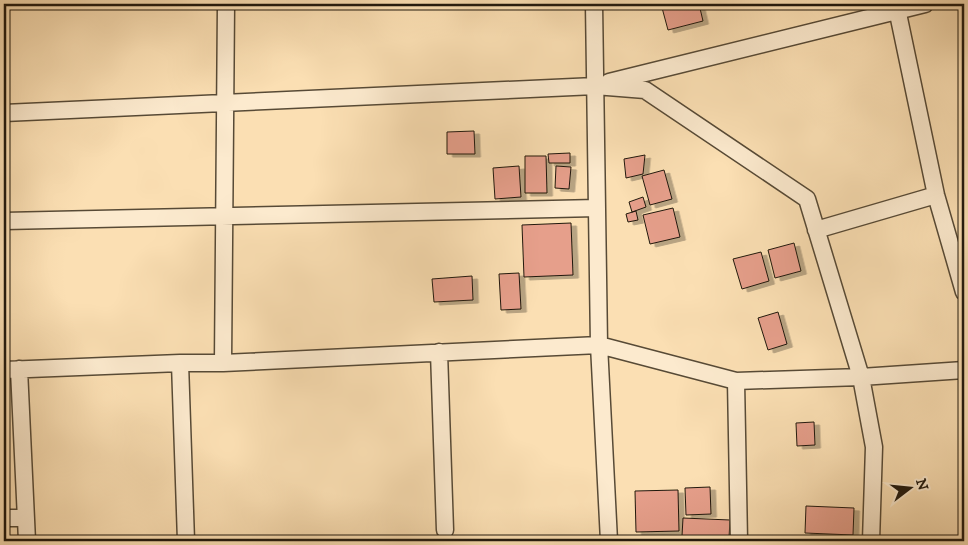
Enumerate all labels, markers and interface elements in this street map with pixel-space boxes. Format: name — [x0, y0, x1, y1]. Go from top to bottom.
north arrow — [886, 462, 936, 512]
text: N — [911, 477, 932, 493]

